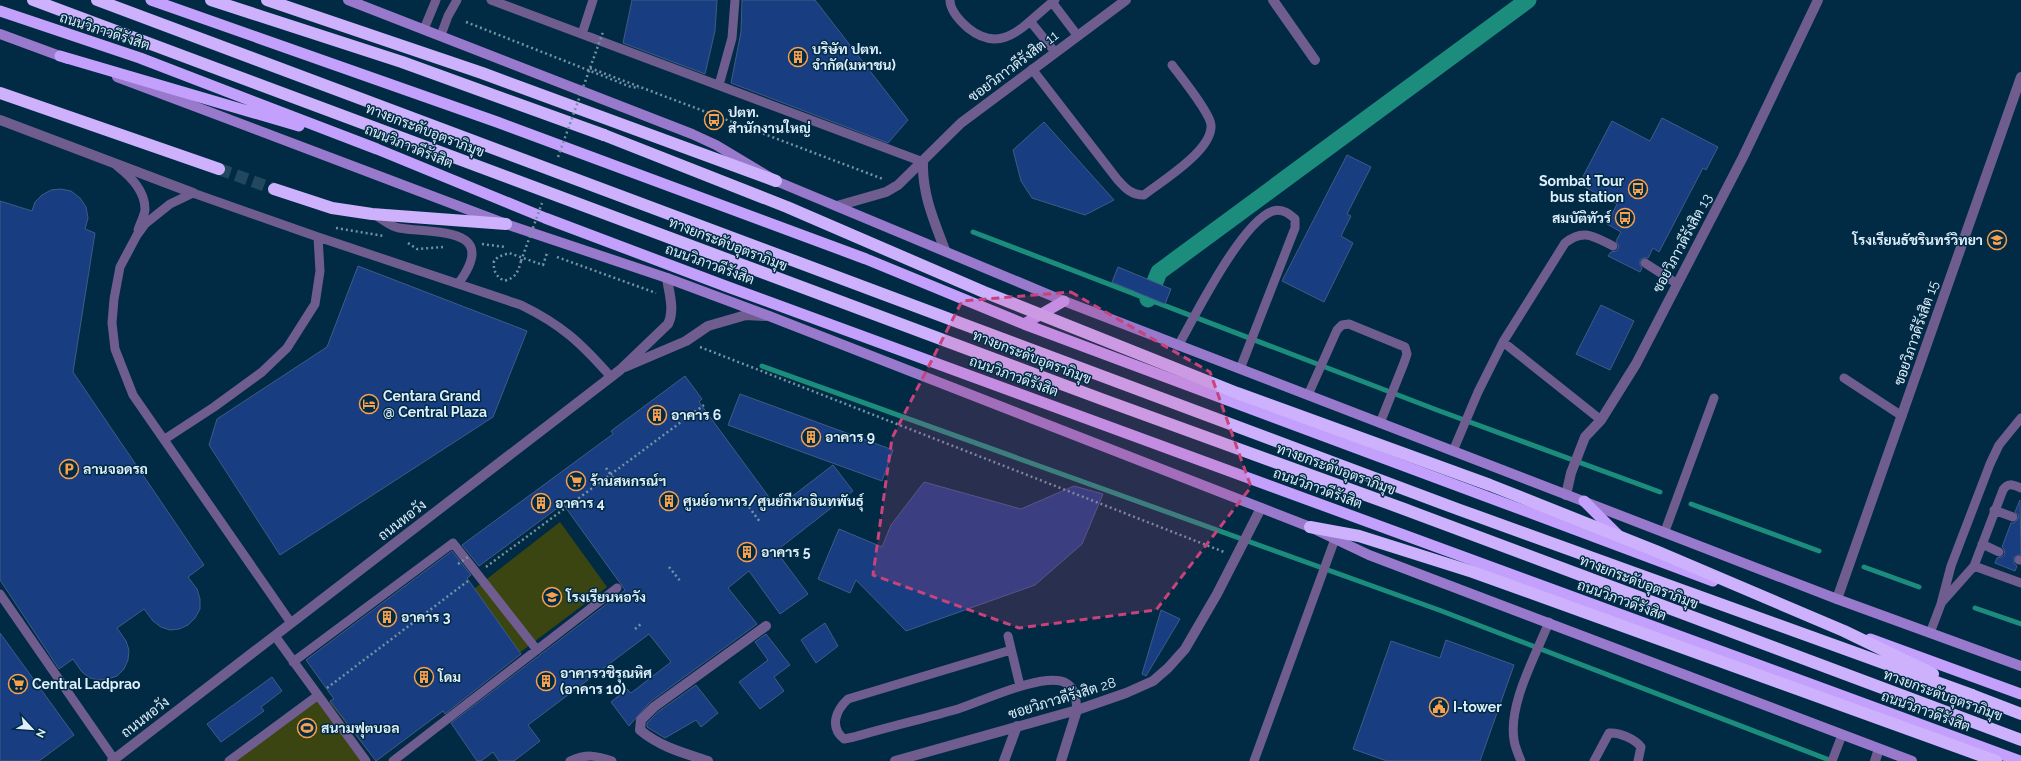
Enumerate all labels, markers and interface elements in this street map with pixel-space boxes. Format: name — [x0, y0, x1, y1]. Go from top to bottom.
street label: ถนนวิภาวดีรังสิต — [58, 8, 152, 53]
street label: ซอยวิภาวดีรังสิต 11 — [964, 26, 1061, 105]
place label: บริษัท ปตท. จำกัด(มหาชน) — [812, 41, 896, 73]
building icon: บริษัท ปตท. จำกัด(มหาชน) — [787, 46, 809, 68]
street label: ทางยกระดับอุตราภิมุข — [363, 100, 487, 162]
place label: ปตท. สำนักงานใหญ่ — [728, 104, 811, 137]
bus stop icon: ปตท. สำนักงานใหญ่ — [703, 109, 725, 131]
street label: ถนนวิภาวดีรังสิต — [363, 120, 456, 171]
place label: Sombat Tour bus station — [1539, 173, 1625, 205]
bus stop icon: Sombat Tour bus station — [1627, 178, 1649, 200]
street label: ซอยวิภาวดีรังสิต 13 — [1648, 190, 1715, 295]
bus stop icon: สมบัติทัวร์ — [1614, 207, 1636, 229]
place label: สมบัติทัวร์ — [1552, 209, 1612, 226]
street label: ทางยกระดับอุตราภิมุข — [666, 214, 790, 276]
school or university icon: โรงเรียนธัชรินทร์วิทยา — [1986, 229, 2008, 251]
place label: โรงเรียนธัชรินทร์วิทยา — [1852, 231, 1983, 248]
street label: ถนนวิภาวดีรังสิต — [663, 240, 757, 288]
street label: ซอยวิภาวดีรังสิต 15 — [1890, 278, 1942, 388]
street label: ทางยกระดับอุตราภิมุข — [970, 327, 1094, 389]
street label: ถนนวิภาวดีรังสิต — [967, 352, 1061, 400]
place label: Centara Grand @ Central Plaza — [383, 388, 487, 420]
hotel icon: Centara Grand @ Central Plaza — [358, 393, 380, 415]
building icon: อาคาร 6 — [646, 404, 668, 426]
place label: อาคาร 6 — [671, 407, 721, 423]
building icon: อาคาร 9 — [800, 426, 822, 448]
place label: อาคาร 9 — [825, 429, 875, 445]
street label: ทางยกระดับอุตราภิมุข — [1273, 440, 1398, 500]
parking icon: ลานจอดรถ — [58, 458, 80, 480]
place label: ลานจอดรถ — [83, 461, 148, 477]
street label: ถนนวิภาวดีรังสิต — [1271, 464, 1365, 512]
supermarket icon: ร้านสหกรณ์ฯ — [565, 470, 587, 492]
place label: ร้านสหกรณ์ฯ — [590, 472, 666, 489]
building icon: ศูนย์อาหาร/ศูนย์กีฬาอินทพันธุ์ — [658, 490, 680, 512]
building icon: อาคาร 4 — [530, 492, 552, 514]
place label: ศูนย์อาหาร/ศูนย์กีฬาอินทพันธุ์ — [683, 492, 865, 512]
place label: อาคาร 4 — [555, 495, 605, 511]
street label: ถนนหอวัง — [375, 496, 429, 544]
building icon: อาคาร 5 — [736, 541, 758, 563]
place label: อาคาร 5 — [761, 544, 811, 560]
street label: ทางยกระดับอุตราภิมุข — [1577, 552, 1701, 614]
street label: ถนนวิภาวดีรังสิต — [1575, 576, 1669, 624]
school or university icon: โรงเรียนหอวัง — [541, 586, 563, 608]
place label: โรงเรียนหอวัง — [565, 588, 646, 605]
building icon: อาคาร 3 — [376, 606, 398, 628]
place label: อาคาร 3 — [401, 609, 451, 625]
place label: อาคารวชิรุณหิศ (อาคาร 10) — [560, 665, 652, 697]
building icon: โดม — [413, 666, 435, 688]
street label: ทางยกระดับอุตราภิมุข — [1880, 666, 2005, 726]
place label: โดม — [437, 668, 461, 685]
building icon: อาคารวชิรุณหิศ (อาคาร 10) — [535, 670, 557, 692]
supermarket icon: Central Ladprao — [7, 673, 29, 695]
street label: ซอยวิภาวดีรังสิต 28 — [1006, 673, 1118, 722]
place label: Central Ladprao — [32, 676, 141, 692]
street label: ถนนวิภาวดีรังสิต — [1879, 687, 1973, 735]
street label: ถนนหอวัง — [118, 693, 172, 741]
public building icon: I-tower — [1428, 696, 1450, 718]
place label: I-tower — [1453, 699, 1502, 715]
north arrow — [12, 709, 52, 749]
sports icon: สนามฟุตบอล — [296, 717, 318, 739]
place label: สนามฟุตบอล — [321, 720, 400, 739]
text: N — [33, 727, 48, 740]

